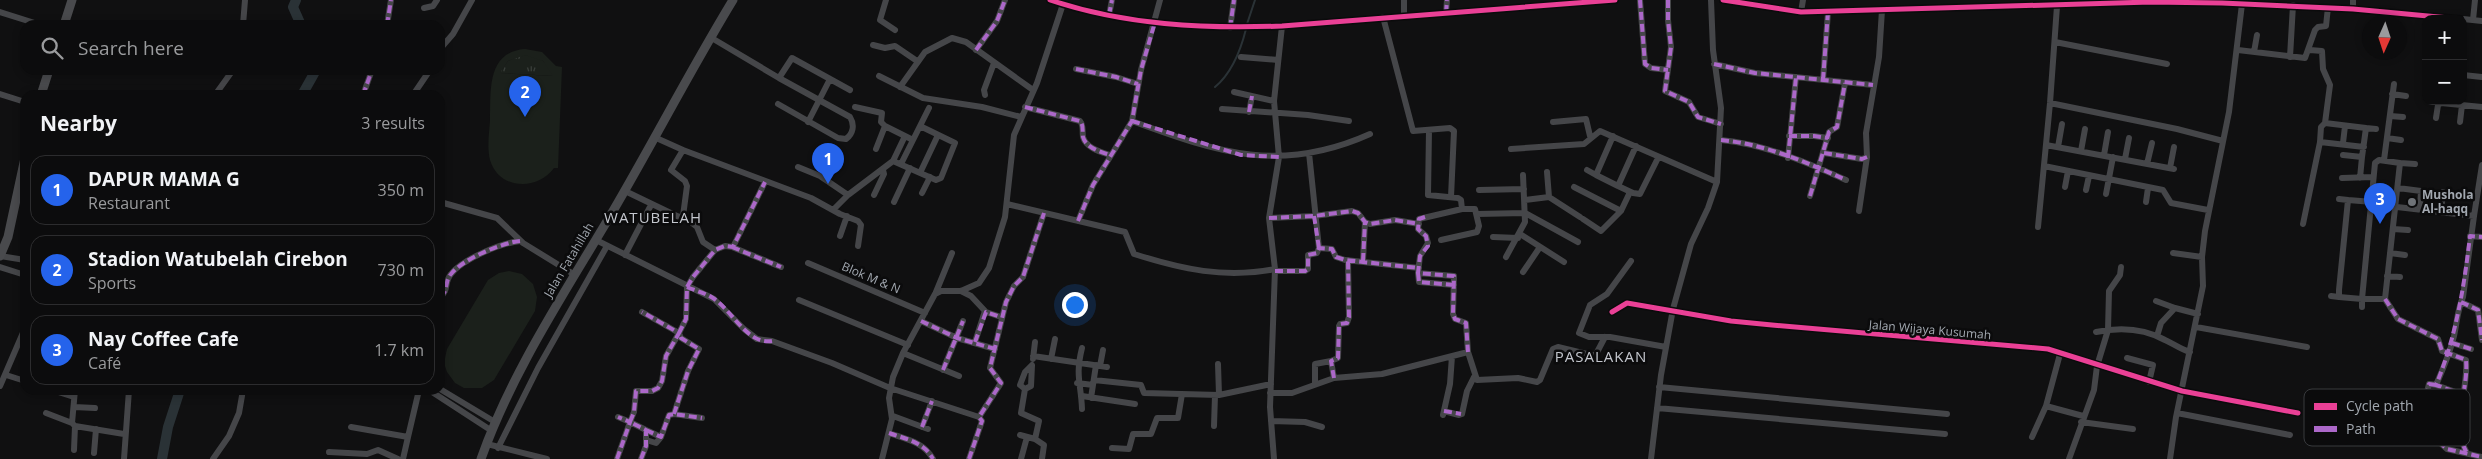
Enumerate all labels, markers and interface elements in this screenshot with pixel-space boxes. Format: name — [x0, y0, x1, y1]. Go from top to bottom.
north arrow — [2362, 15, 2407, 60]
map controls — [2422, 15, 2467, 105]
button: + — [2422, 15, 2467, 60]
search box — [20, 20, 445, 75]
icon: search — [38, 34, 66, 62]
text: Search here — [78, 35, 184, 61]
button: − — [2422, 60, 2467, 105]
pin: 2 — [509, 76, 541, 117]
text: Nearby — [40, 109, 117, 137]
text: 3 results — [361, 112, 425, 134]
pin: 1 — [812, 143, 844, 184]
text: DAPUR MAMA G — [88, 166, 240, 192]
text: 1 — [52, 179, 62, 201]
text: 350 m — [378, 179, 424, 201]
pin: 3 — [2364, 183, 2396, 224]
place label: Mushola Al-haqq — [2422, 186, 2473, 217]
text: Restaurant — [88, 192, 170, 214]
marker: Mushola Al-haqq — [2406, 196, 2418, 208]
district label: WATUBELAH — [604, 207, 702, 227]
street label: Jalan Fatahillah — [539, 219, 598, 301]
text: Stadion Watubelah Cirebon — [88, 246, 348, 272]
street label: Blok M & N — [839, 258, 903, 298]
text: 2 — [52, 259, 62, 281]
text: 730 m — [378, 259, 424, 281]
text: Sports — [88, 272, 136, 294]
your location — [1062, 292, 1088, 318]
street label: Jalan Wijaya Kusumah — [1867, 316, 1992, 343]
text: Nay Coffee Cafe — [88, 326, 239, 352]
text: 3 — [52, 339, 62, 361]
text: 1.7 km — [374, 339, 424, 361]
district label: PASALAKAN — [1555, 346, 1647, 366]
text: Café — [88, 352, 121, 374]
legend — [2304, 389, 2470, 446]
text: Cycle path — [2346, 396, 2414, 415]
text: Path — [2346, 419, 2376, 438]

